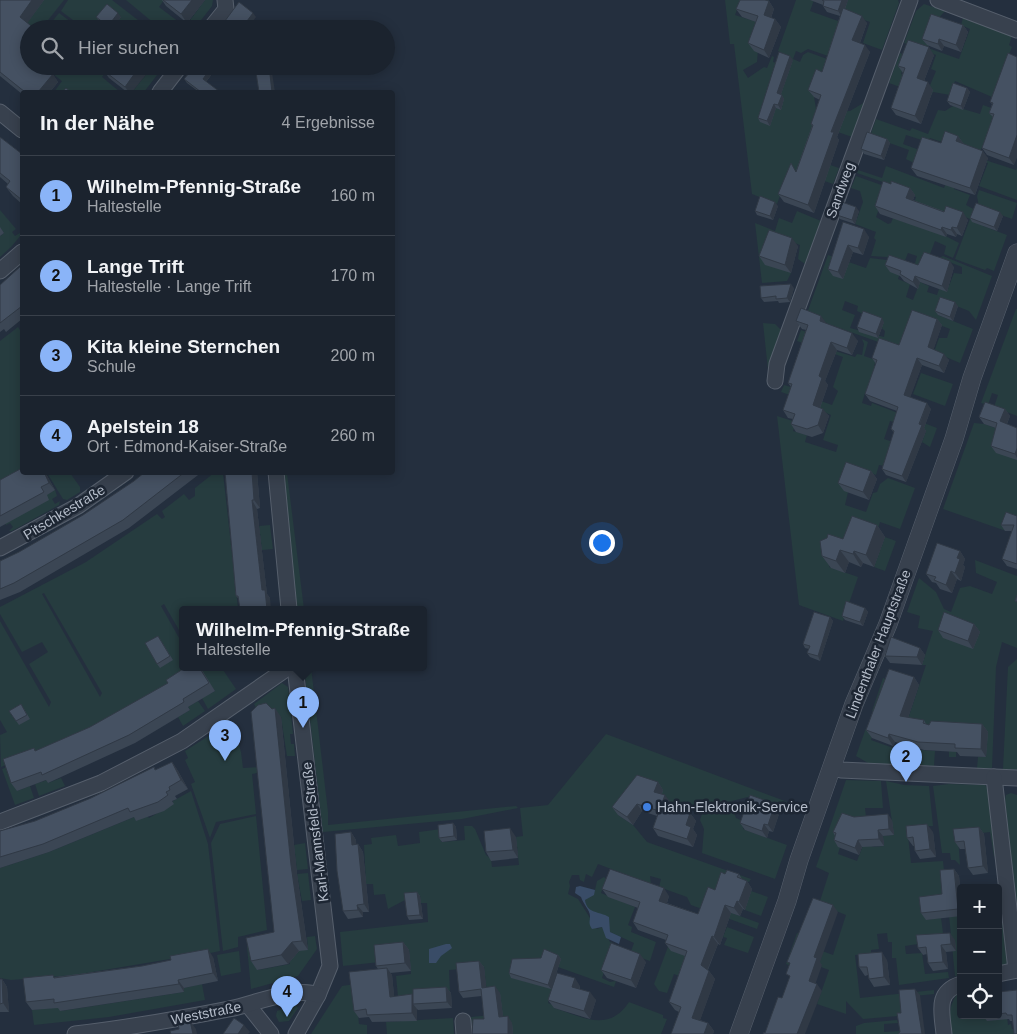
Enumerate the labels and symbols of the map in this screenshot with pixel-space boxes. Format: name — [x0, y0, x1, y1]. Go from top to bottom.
street label: Sandweg — [822, 160, 858, 220]
street label: Pitschkestraße — [20, 481, 108, 543]
your location — [589, 530, 615, 556]
street label: Lindenthaler Hauptstraße — [842, 567, 914, 721]
pin: 1 — [287, 687, 319, 728]
pin: 3 — [209, 720, 241, 761]
pin: 2 — [890, 741, 922, 782]
street label: Karl-Mannsfeld-Straße — [298, 761, 332, 903]
place label: Hahn-Elektronik-Service — [657, 799, 808, 815]
marker: Hahn-Elektronik-Service — [641, 801, 653, 813]
pin: 4 — [271, 976, 303, 1017]
street label: Weststraße — [169, 998, 243, 1028]

